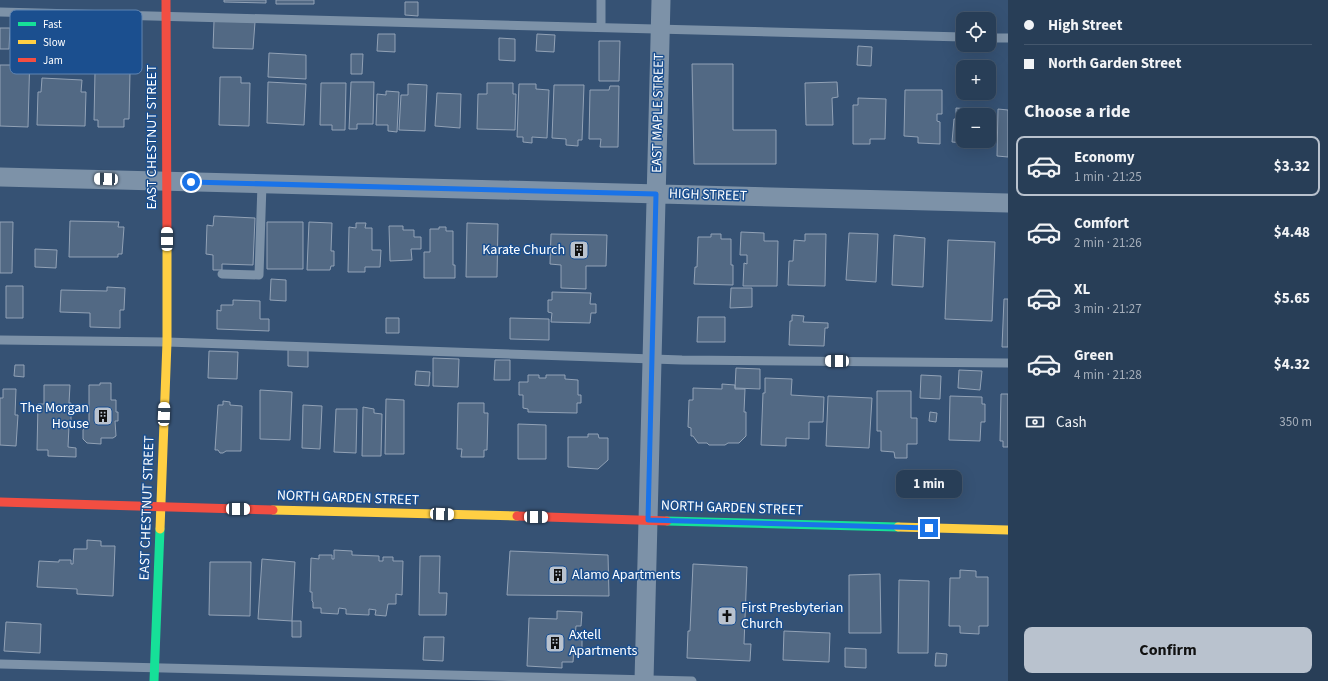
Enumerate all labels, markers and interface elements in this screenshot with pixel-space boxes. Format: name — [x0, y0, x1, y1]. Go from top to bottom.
legend — [10, 10, 142, 74]
map controls — [956, 12, 996, 148]
button: locate — [956, 12, 996, 52]
text: High Street — [1048, 15, 1122, 36]
text: Fast — [43, 17, 62, 32]
text: Slow — [43, 35, 66, 50]
street label: EAST MAPLE STREET — [647, 52, 669, 173]
text: Jam — [43, 53, 63, 68]
text: North Garden Street — [1048, 53, 1181, 74]
button: + — [956, 60, 996, 100]
street label: EAST CHESTNUT STREET — [142, 64, 162, 210]
text: Choose a ride — [1024, 99, 1130, 124]
button: − — [956, 108, 996, 148]
text: Economy — [1074, 147, 1135, 168]
icon: car — [1026, 148, 1062, 184]
text: $3.32 — [1274, 156, 1310, 177]
text: 1 min · 21:25 — [1074, 168, 1142, 186]
car — [94, 173, 118, 185]
route start — [182, 173, 200, 191]
street label: HIGH STREET — [669, 184, 748, 206]
text: Comfort — [1074, 213, 1129, 234]
icon: car — [1026, 214, 1062, 250]
text: $4.48 — [1274, 222, 1310, 243]
car — [161, 227, 173, 251]
text: 2 min · 21:26 — [1074, 234, 1142, 252]
building icon: Karate Church — [568, 239, 590, 261]
place label: Karate Church — [482, 240, 565, 260]
text: XL — [1074, 279, 1090, 300]
icon: car — [1026, 280, 1062, 316]
text: $5.65 — [1274, 288, 1310, 309]
text: 3 min · 21:27 — [1074, 300, 1142, 318]
text: Green — [1074, 345, 1114, 366]
icon: car — [1026, 346, 1062, 382]
text: $4.32 — [1274, 354, 1310, 375]
car — [825, 355, 849, 367]
text: 4 min · 21:28 — [1074, 366, 1142, 384]
place label: The Morgan House — [20, 398, 89, 434]
car — [158, 402, 170, 426]
building icon: The Morgan House — [92, 405, 114, 427]
icon: cash — [1024, 411, 1046, 433]
text: Cash — [1056, 412, 1087, 433]
text: 350 m — [1279, 413, 1312, 431]
street label: EAST CHESTNUT STREET — [134, 435, 160, 581]
callout: 1 min — [896, 470, 962, 498]
text: 1 min — [913, 475, 945, 493]
street label: NORTH GARDEN STREET — [276, 486, 420, 510]
street label: NORTH GARDEN STREET — [660, 496, 804, 520]
car — [226, 503, 250, 515]
car — [430, 508, 454, 520]
car — [524, 511, 548, 523]
route end — [920, 519, 938, 537]
building icon: Alamo Apartments — [547, 564, 569, 586]
place label: Alamo Apartments — [572, 565, 681, 585]
place label: First Presbyterian Church — [741, 598, 843, 634]
church icon: First Presbyterian Church — [716, 605, 738, 627]
place label: Axtell Apartments — [569, 625, 638, 661]
button: Confirm — [1024, 627, 1312, 673]
building icon: Axtell Apartments — [544, 632, 566, 654]

